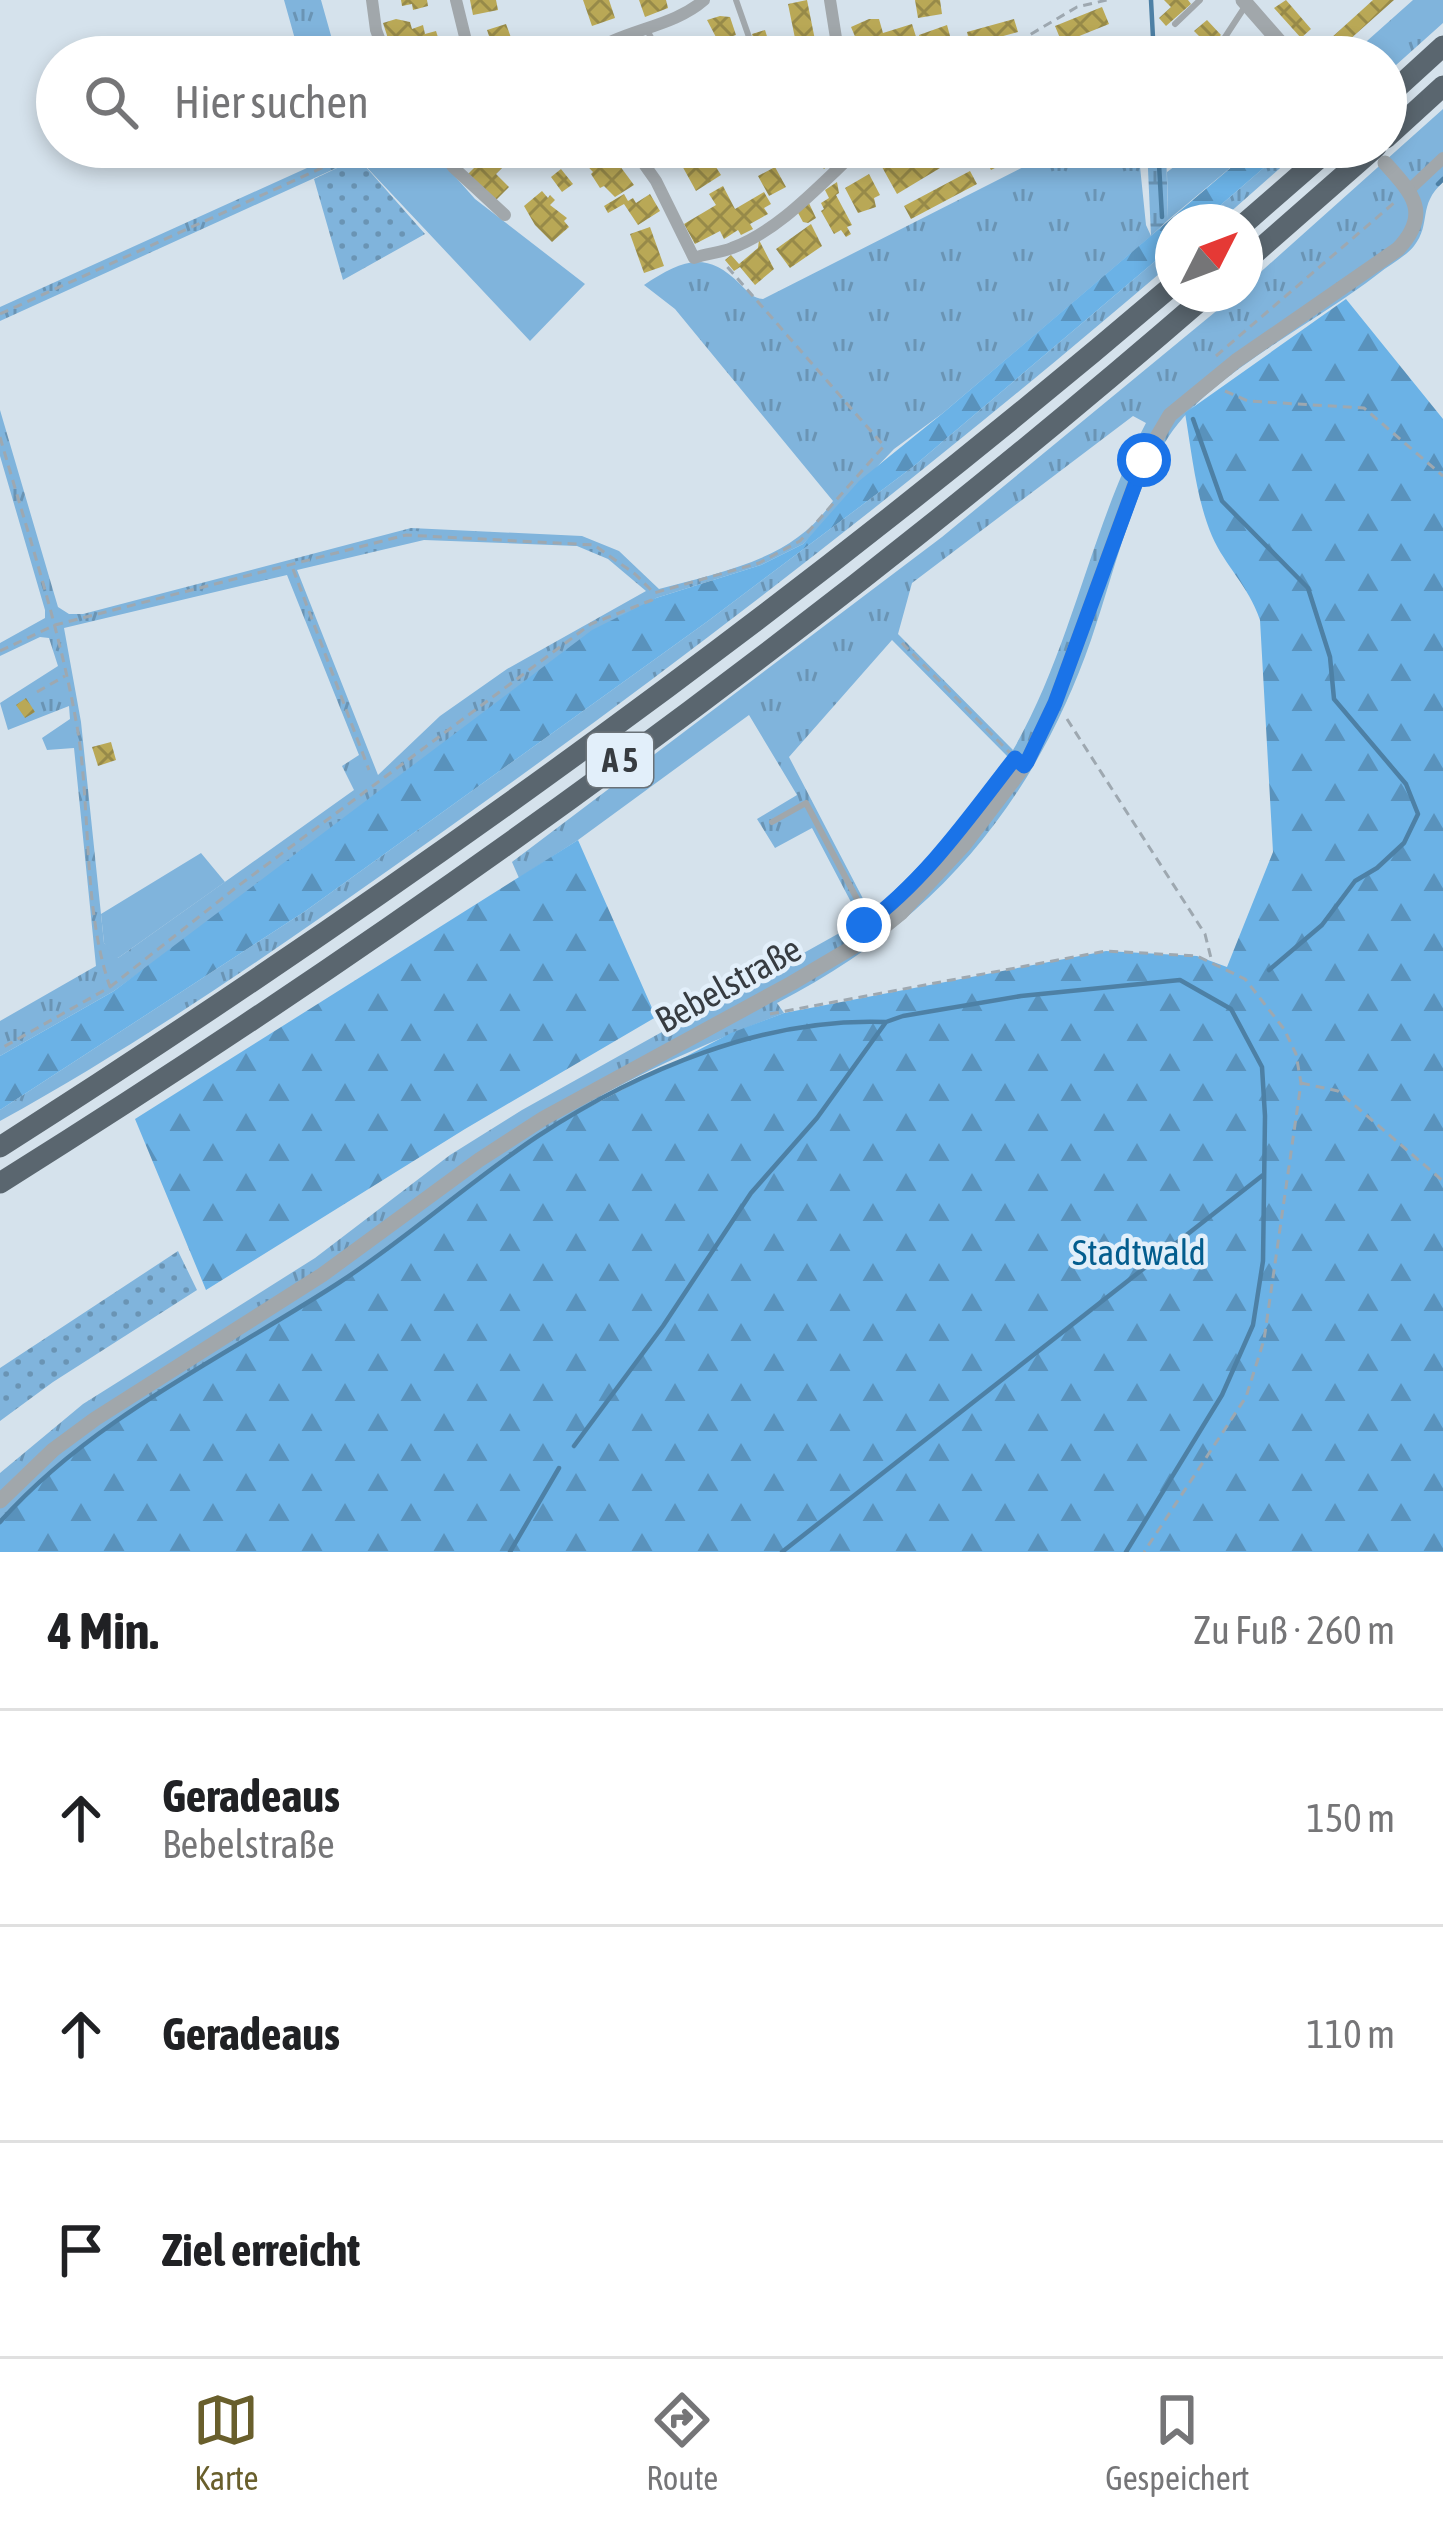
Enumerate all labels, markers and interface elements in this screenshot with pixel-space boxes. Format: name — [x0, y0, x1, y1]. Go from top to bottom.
search box — [36, 36, 1407, 168]
icon: search — [78, 69, 144, 135]
text: Hier suchen — [174, 76, 369, 128]
north arrow — [1155, 204, 1263, 312]
route start — [1117, 433, 1171, 487]
road number: A 5 — [587, 733, 653, 787]
route end — [837, 898, 891, 952]
street label: Bebelstraße — [648, 927, 808, 1041]
park label: Stadtwald — [1072, 1231, 1206, 1273]
text: 4 Min. — [48, 1601, 159, 1660]
text: Zu Fuß · 260 m — [1193, 1608, 1395, 1652]
text: Geradeaus — [162, 1770, 340, 1822]
icon: ahead — [48, 1785, 114, 1851]
text: 150 m — [1307, 1796, 1395, 1840]
text: Bebelstraße — [162, 1822, 335, 1866]
icon: ahead — [48, 2001, 114, 2067]
text: Geradeaus — [162, 2008, 340, 2060]
text: 110 m — [1307, 2012, 1395, 2056]
icon: arrive — [48, 2217, 114, 2283]
text: Ziel erreicht — [162, 2224, 360, 2276]
tab: Karte — [193, 2387, 259, 2497]
tab: Route — [646, 2387, 718, 2497]
tab: Gespeichert — [1105, 2387, 1250, 2497]

